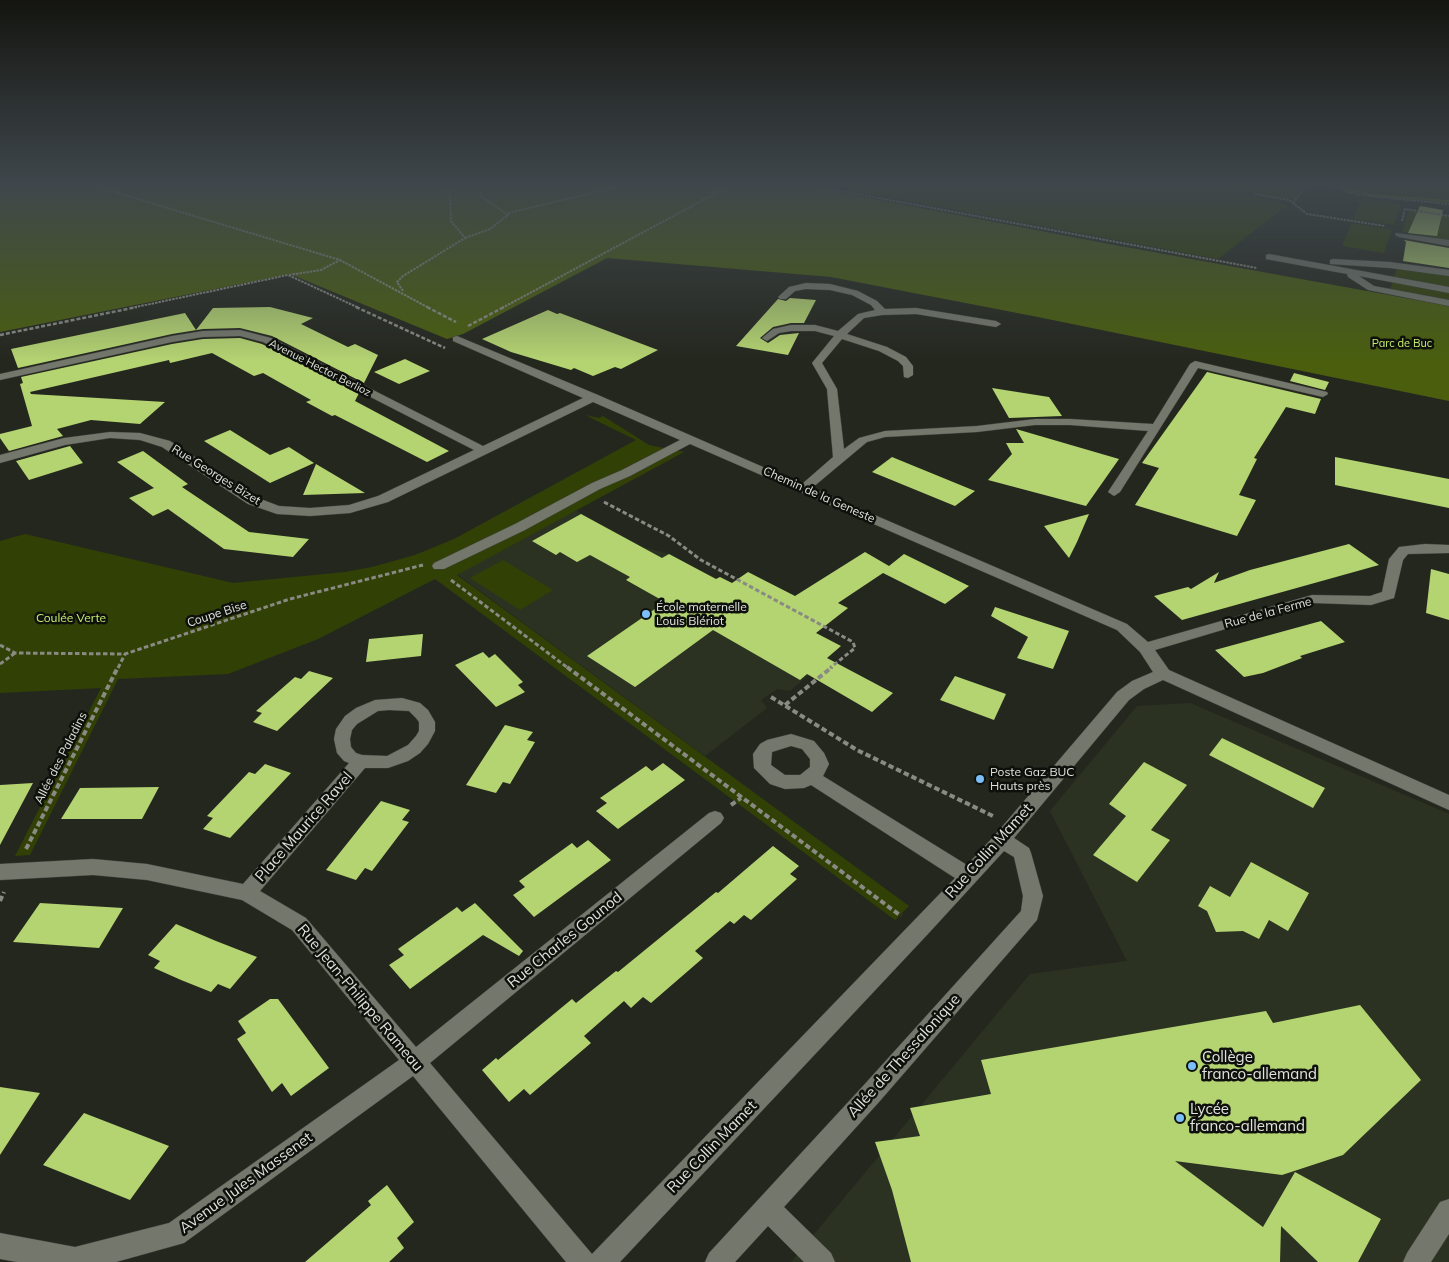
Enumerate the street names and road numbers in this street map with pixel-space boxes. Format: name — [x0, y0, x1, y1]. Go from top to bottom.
street label: Avenue Hector Berlioz — [267, 337, 373, 399]
street label: Rue Georges Bizet — [169, 442, 263, 508]
street label: Chemin de la Geneste — [761, 464, 877, 526]
street label: Rue de la Ferme — [1223, 594, 1313, 632]
street label: Coupe Bise — [185, 598, 249, 630]
street label: Allée des Paladins — [32, 710, 90, 806]
street label: Place Maurice Ravel — [251, 768, 357, 886]
street label: Rue Collin Mamet — [942, 800, 1036, 902]
street label: Rue Charles Gounod — [504, 888, 626, 992]
street label: Rue Jean-Philippe Rameau — [293, 921, 427, 1075]
street label: Allée de Thessalonique — [844, 991, 964, 1121]
street label: Rue Collin Mamet — [663, 1097, 761, 1197]
street label: Avenue Jules Massenet — [176, 1129, 316, 1237]

